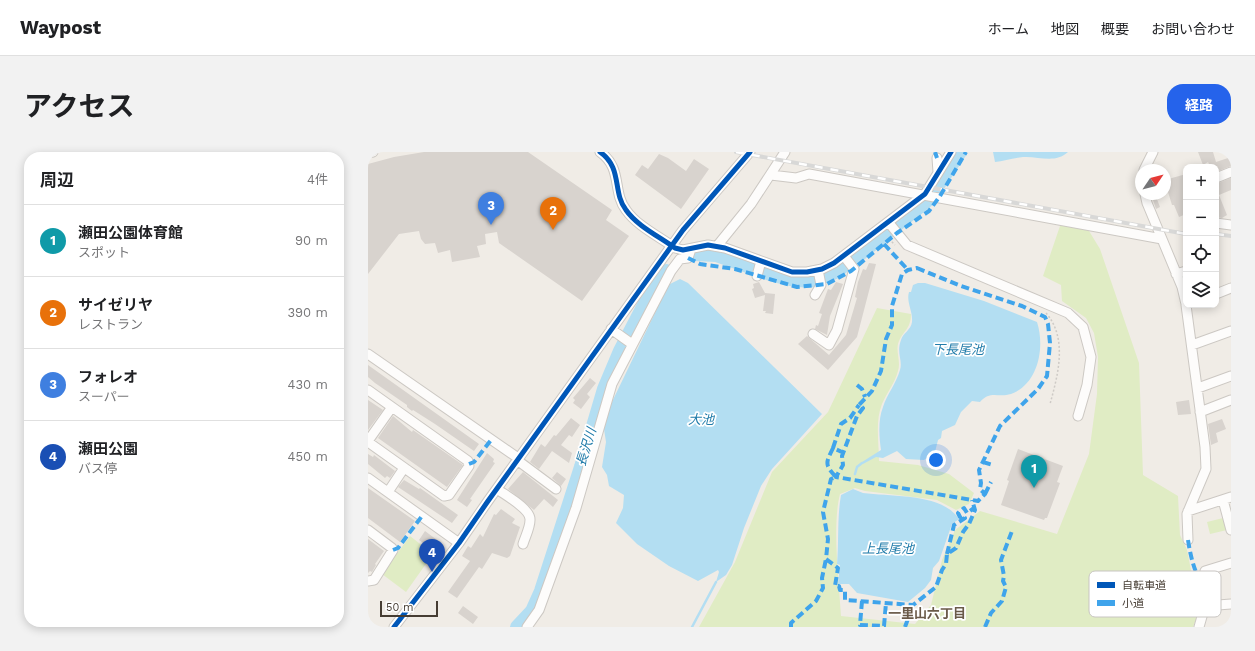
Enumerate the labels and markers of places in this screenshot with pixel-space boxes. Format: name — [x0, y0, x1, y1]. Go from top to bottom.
pin: 3 — [478, 192, 504, 225]
pin: 2 — [540, 197, 566, 230]
pin: 1 — [1021, 455, 1047, 488]
pin: 4 — [419, 539, 445, 572]

